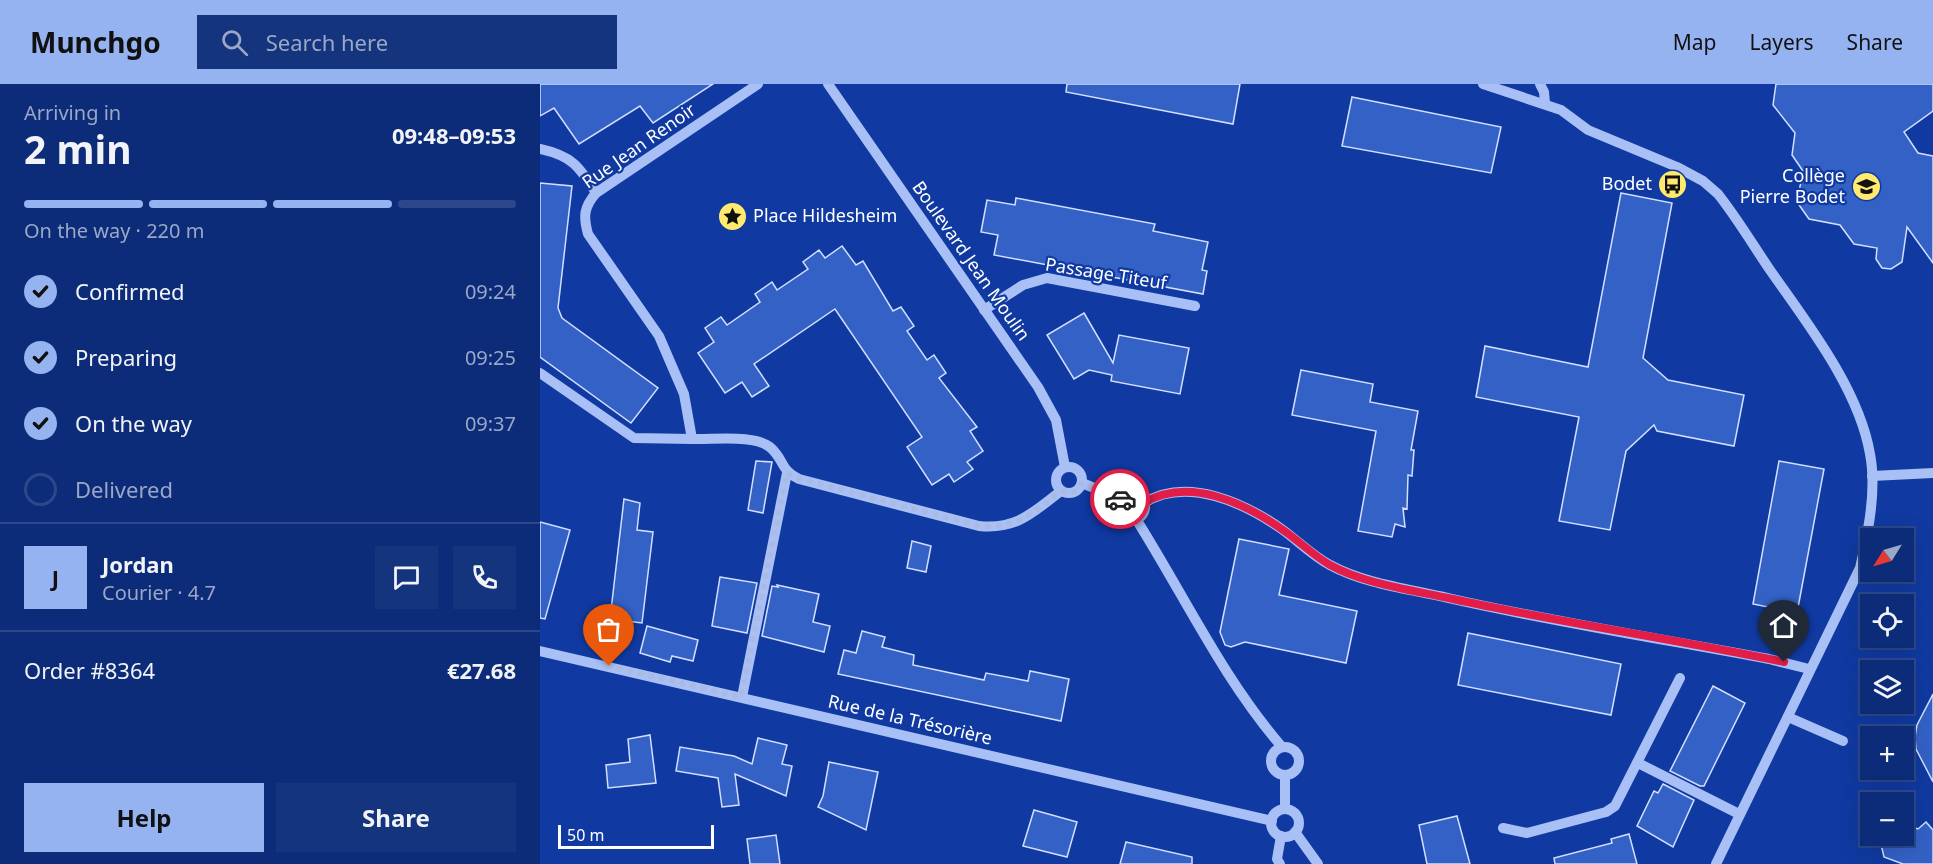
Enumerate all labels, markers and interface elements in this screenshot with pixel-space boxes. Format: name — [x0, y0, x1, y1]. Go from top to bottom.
search box — [197, 15, 617, 69]
text: Munchgo — [30, 23, 161, 61]
icon: search — [218, 26, 251, 59]
text: Search here — [266, 27, 388, 57]
text: Map — [1673, 28, 1717, 56]
text: Layers — [1750, 28, 1814, 56]
text: Share — [1847, 28, 1903, 56]
street label: Rue Jean Renoir — [577, 97, 700, 193]
text: Arriving in — [24, 99, 121, 126]
text: 09:48–09:53 — [392, 120, 516, 150]
text: 2 min — [24, 122, 131, 175]
place label: Collège Pierre Bodet — [1740, 163, 1845, 208]
bus stop icon: Bodet — [1657, 168, 1689, 200]
school or university icon: Collège Pierre Bodet — [1850, 170, 1882, 202]
place label: Bodet — [1602, 171, 1652, 195]
street label: Boulevard Jean Moulin — [908, 176, 1036, 345]
place icon: Place Hildesheim — [716, 200, 748, 232]
place label: Place Hildesheim — [753, 203, 897, 227]
text: On the way · 220 m — [24, 217, 204, 244]
street label: Passage Titeuf — [1044, 252, 1169, 295]
icon: check — [24, 275, 57, 308]
text: Confirmed — [75, 276, 185, 306]
text: 09:24 — [465, 278, 516, 305]
icon: check — [24, 341, 57, 374]
text: Preparing — [75, 342, 177, 372]
text: 09:25 — [465, 344, 516, 371]
icon: check — [24, 407, 57, 440]
text: On the way — [75, 408, 192, 438]
text: 09:37 — [465, 410, 516, 437]
courier — [1090, 469, 1150, 529]
text: Delivered — [75, 474, 173, 504]
icon: car — [1104, 483, 1137, 516]
north arrow — [1860, 528, 1914, 582]
map controls — [1860, 528, 1914, 846]
button: chat — [375, 546, 438, 609]
button: phone — [453, 546, 516, 609]
text: Jordan — [102, 549, 174, 579]
text: J — [52, 562, 59, 592]
text: Courier · 4.7 — [102, 579, 216, 606]
button: locate — [1860, 594, 1914, 648]
pin — [1758, 600, 1809, 662]
pin — [583, 604, 634, 666]
icon: home — [1767, 609, 1800, 642]
icon: bag — [592, 613, 625, 646]
text: Order #8364 — [24, 655, 155, 685]
text: €27.68 — [447, 655, 516, 685]
button: layers — [1860, 660, 1914, 714]
street label: Rue de la Trésorière — [826, 688, 995, 750]
button: + — [1860, 726, 1914, 780]
button: Help — [24, 783, 264, 852]
button: Share — [276, 783, 516, 852]
button: − — [1860, 792, 1914, 846]
scale bar — [558, 822, 714, 850]
text: 50 m — [567, 824, 604, 846]

